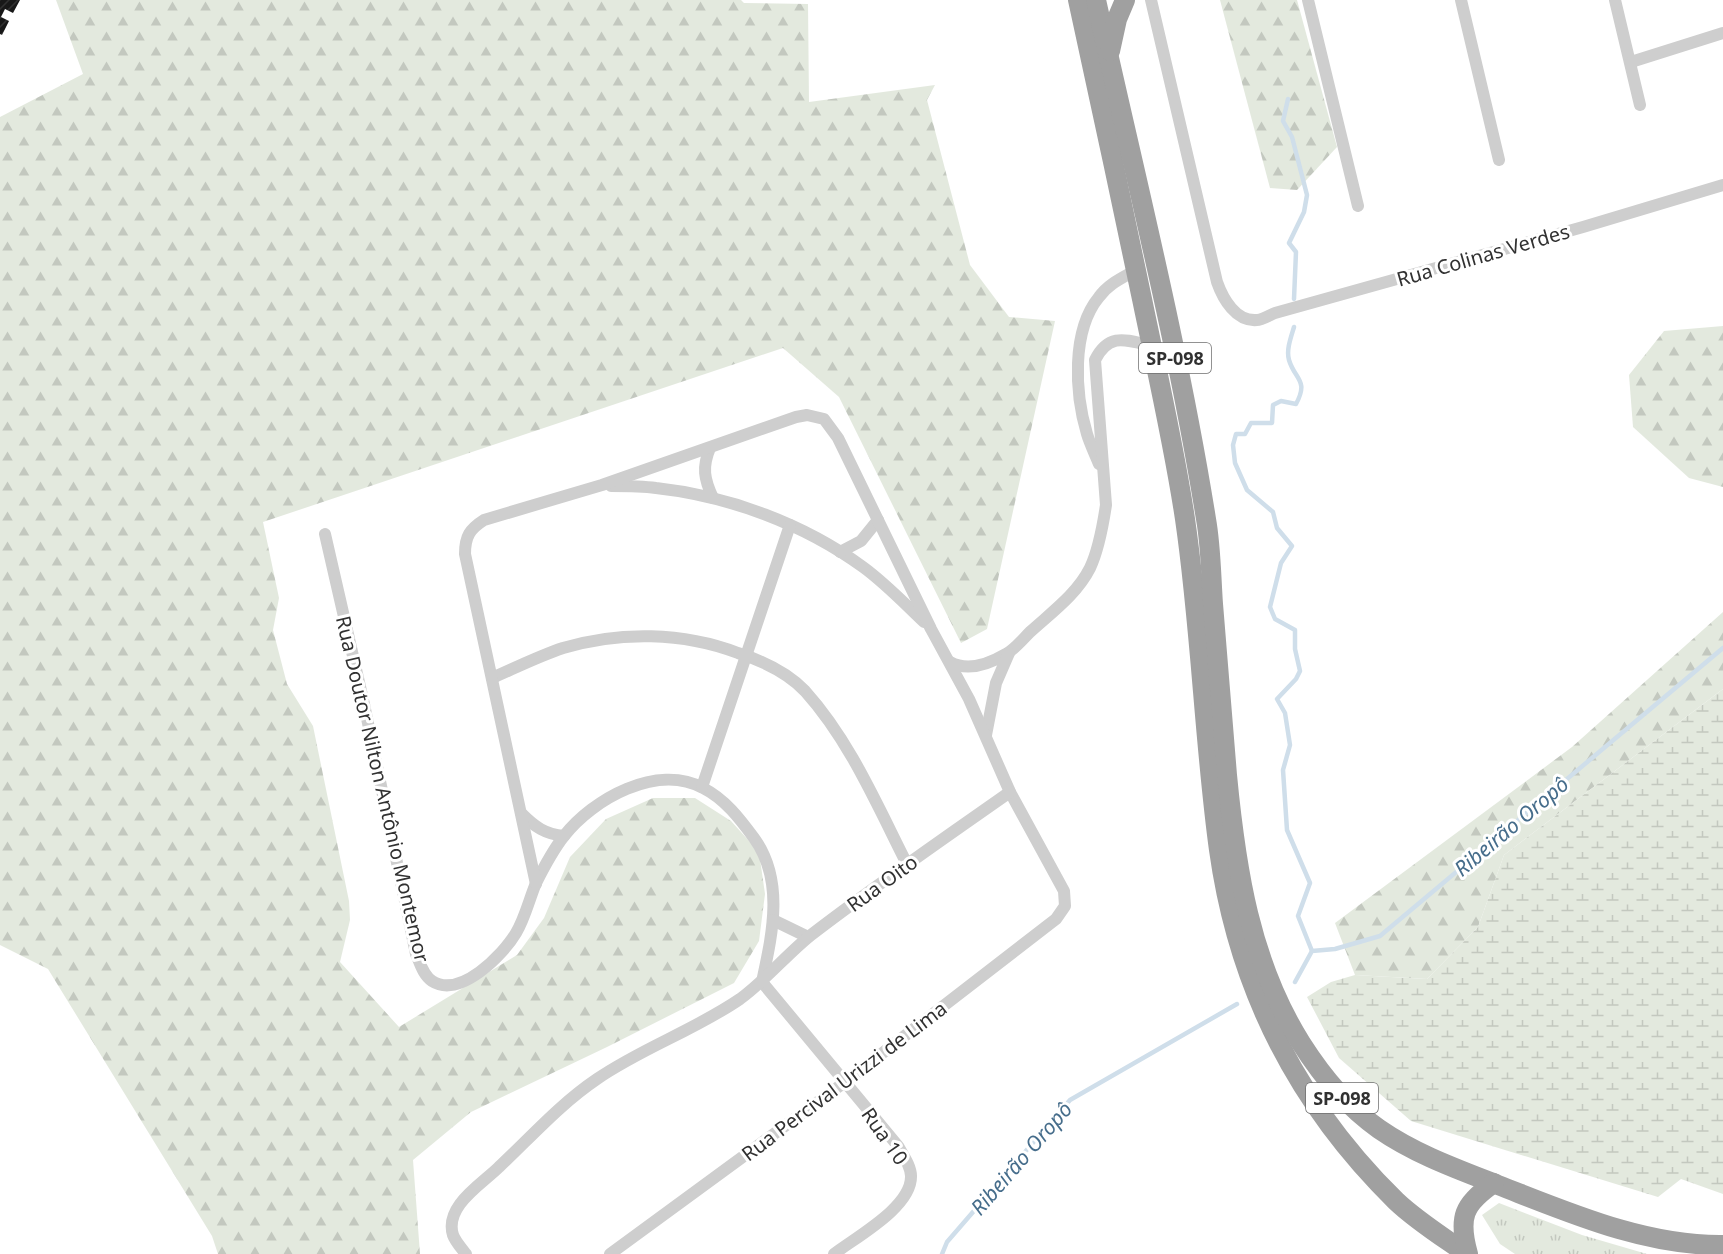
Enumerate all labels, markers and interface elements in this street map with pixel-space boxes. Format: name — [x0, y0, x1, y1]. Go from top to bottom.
street label: Rua Colinas Verdes — [1393, 217, 1573, 293]
road number: SP-098 — [1139, 343, 1211, 373]
street label: Rua Doutor Nilton Antônio Montemor — [330, 613, 436, 965]
water label: Ribeirão Oropô — [1448, 770, 1574, 882]
street label: Rua Oito — [841, 848, 923, 918]
street label: Rua Percival Urizzi de Lima — [736, 995, 952, 1167]
road number: SP-098 — [1306, 1083, 1378, 1113]
water label: Ribeirão Oropô — [964, 1095, 1078, 1221]
street label: Rua 10 — [856, 1102, 914, 1170]

